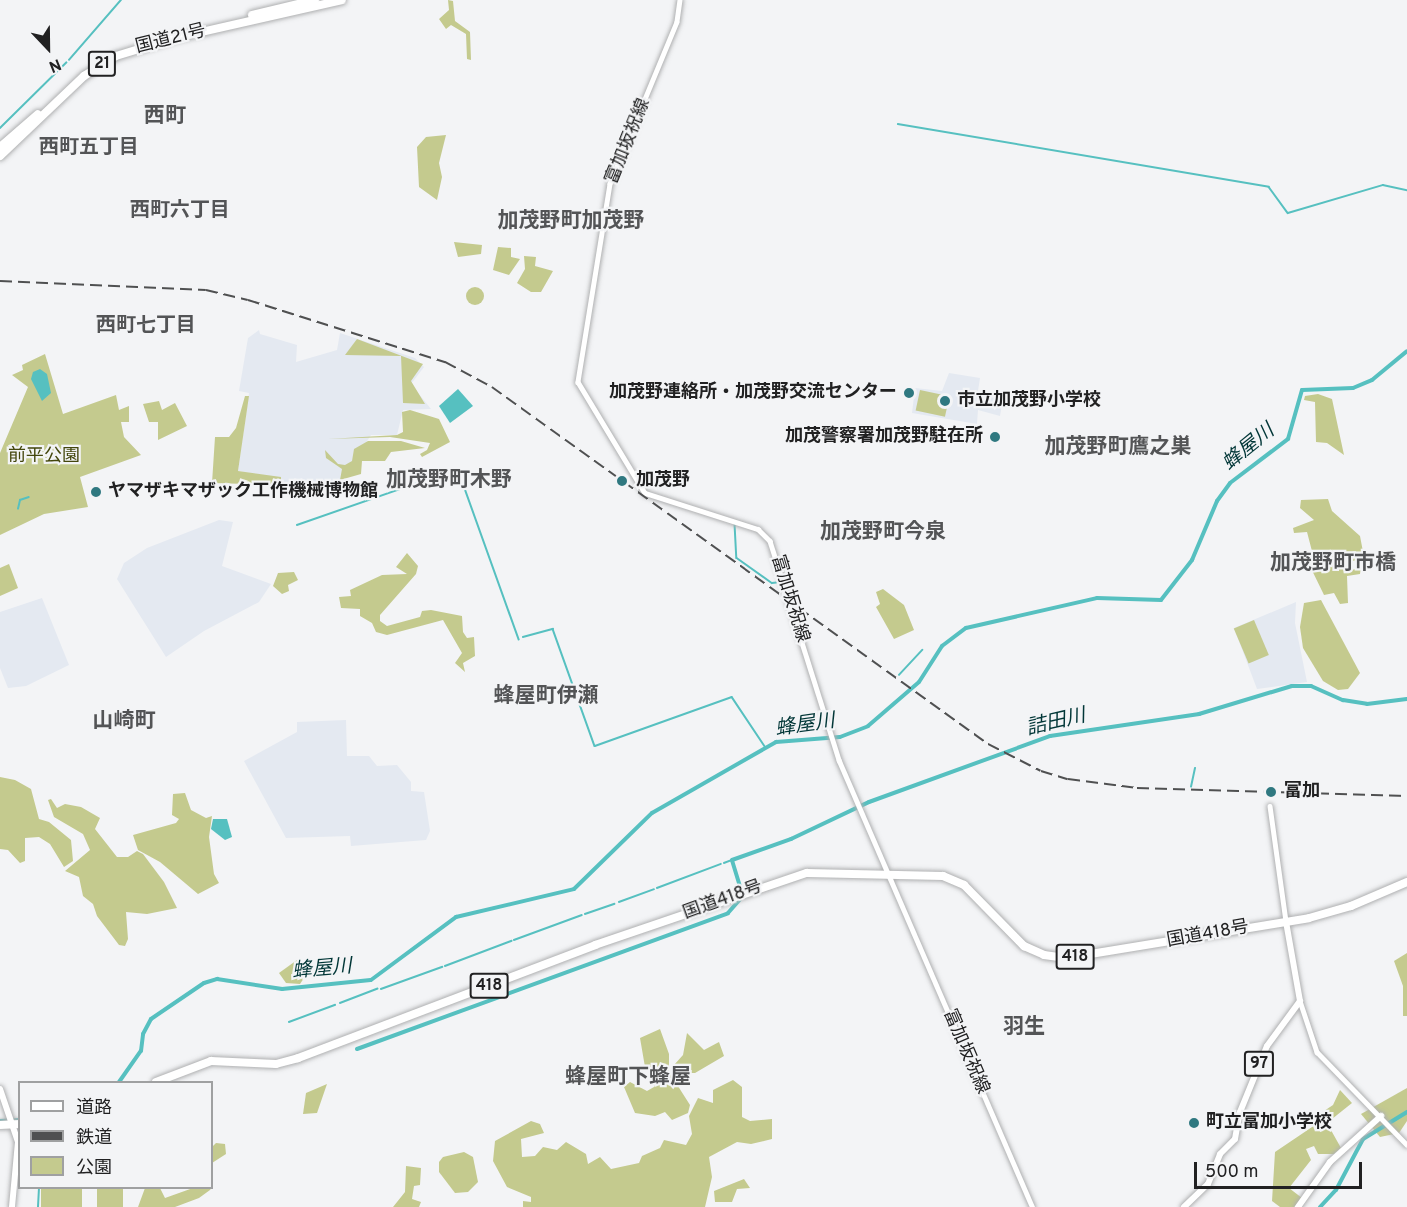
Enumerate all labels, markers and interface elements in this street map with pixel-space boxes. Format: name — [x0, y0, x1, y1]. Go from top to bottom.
north arrow — [18, 18, 78, 78]
street label: 国道21号 — [134, 21, 208, 59]
road number: 21 — [87, 51, 117, 77]
text: N — [46, 53, 64, 76]
street label: 富加坂祝線 — [602, 96, 656, 188]
district label: 西町 — [144, 104, 186, 130]
district label: 西町五丁目 — [39, 136, 139, 160]
district label: 西町六丁目 — [130, 199, 230, 223]
district label: 加茂野町加茂野 — [498, 209, 644, 235]
district label: 西町七丁目 — [96, 314, 196, 338]
place label: 加茂野連絡所・加茂野交流センター — [609, 382, 897, 404]
marker: 加茂野連絡所・加茂野交流センター — [902, 386, 916, 400]
place label: 市立加茂野小学校 — [957, 390, 1101, 412]
marker: 市立加茂野小学校 — [938, 394, 952, 408]
water label: 蜂屋川 — [1218, 420, 1280, 476]
place label: 加茂警察署加茂野駐在所 — [785, 426, 983, 448]
marker: 加茂警察署加茂野駐在所 — [988, 430, 1002, 444]
district label: 加茂野町鷹之巣 — [1045, 435, 1191, 461]
park label: 前平公園 — [8, 446, 80, 468]
district label: 加茂野町木野 — [386, 468, 512, 494]
place label: 加茂野 — [636, 470, 690, 492]
marker: 加茂野 — [613, 472, 631, 490]
place label: ヤマザキマザック工作機械博物館 — [108, 481, 378, 503]
marker: ヤマザキマザック工作機械博物館 — [89, 485, 103, 499]
district label: 加茂野町今泉 — [820, 520, 946, 546]
district label: 加茂野町市橋 — [1270, 551, 1396, 577]
street label: 富加坂祝線 — [766, 553, 812, 645]
district label: 蜂屋町伊瀬 — [494, 684, 598, 710]
water label: 詰田川 — [1024, 705, 1088, 741]
district label: 山崎町 — [93, 709, 155, 735]
water label: 蜂屋川 — [774, 710, 836, 742]
place label: 富加 — [1284, 781, 1320, 803]
marker: 富加 — [1262, 783, 1280, 801]
street label: 国道418号 — [680, 877, 766, 925]
street label: 国道418号 — [1165, 917, 1251, 953]
road number: 418 — [1056, 944, 1094, 970]
water label: 蜂屋川 — [291, 955, 353, 985]
road number: 418 — [470, 973, 508, 999]
street label: 富加坂祝線 — [937, 1006, 993, 1098]
district label: 羽生 — [1003, 1015, 1045, 1041]
road number: 97 — [1242, 1051, 1276, 1077]
district label: 蜂屋町下蜂屋 — [565, 1065, 691, 1091]
legend — [18, 1081, 213, 1189]
text: 道路 — [76, 1097, 112, 1120]
place label: 町立富加小学校 — [1206, 1112, 1332, 1134]
marker: 町立富加小学校 — [1187, 1116, 1201, 1130]
text: 鉄道 — [76, 1127, 112, 1150]
scale bar — [1197, 1150, 1365, 1188]
text: 公園 — [76, 1157, 112, 1180]
text: 500 m — [1205, 1161, 1259, 1184]

